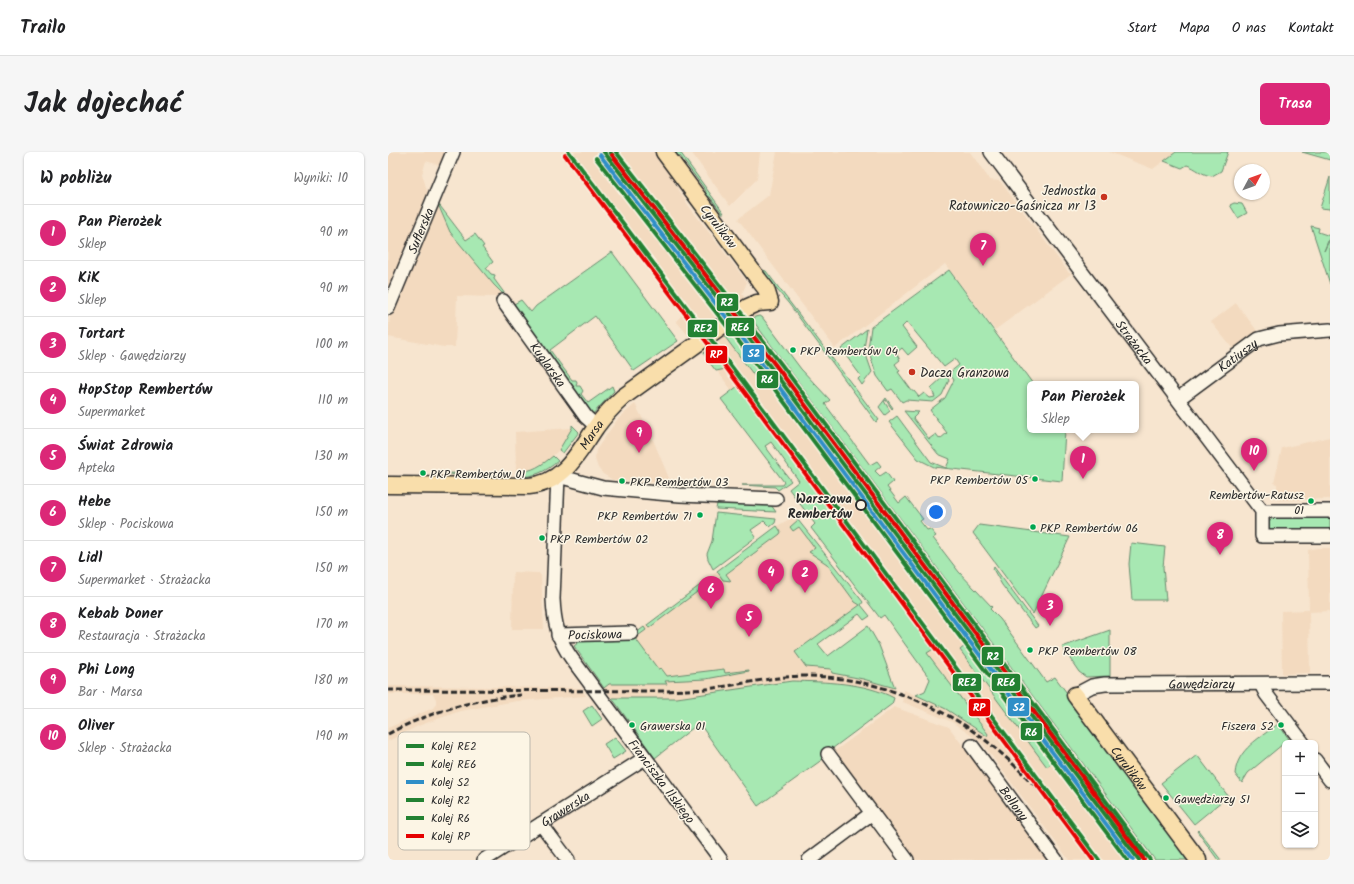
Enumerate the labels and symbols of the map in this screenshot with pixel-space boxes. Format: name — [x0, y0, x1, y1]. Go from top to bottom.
north arrow — [1234, 164, 1270, 200]
place label: Jednostka Ratowniczo-Gaśnicza nr 13 — [949, 181, 1096, 217]
marker: Jednostka Ratowniczo-Gaśnicza nr 13 — [1099, 192, 1109, 202]
street label: Cyrulików — [694, 200, 742, 254]
street label: Suflerska — [403, 205, 441, 257]
pin: 7 — [970, 233, 996, 266]
line badge: R2 — [716, 293, 739, 312]
text: R2 — [720, 294, 734, 312]
street label: Strażacka — [1109, 316, 1157, 370]
line badge: RE6 — [725, 317, 755, 337]
line badge: RE2 — [687, 319, 718, 338]
text: RE6 — [731, 319, 749, 337]
text: RE2 — [693, 320, 713, 338]
street label: Katiuszy — [1214, 334, 1264, 378]
street label: Kuglarska — [524, 338, 571, 392]
place label: PKP Rembertów 04 — [800, 342, 899, 361]
line badge: S2 — [742, 344, 765, 363]
line badge: RP — [705, 345, 728, 364]
text: S2 — [748, 345, 760, 363]
marker: PKP Rembertów 04 — [788, 345, 798, 355]
text: RP — [710, 346, 723, 364]
place label: Dacza Granzowa — [920, 363, 1009, 384]
marker: Dacza Granzowa — [907, 367, 917, 377]
line badge: R6 — [756, 370, 779, 389]
text: R6 — [761, 371, 773, 389]
street label: Marsa — [575, 416, 610, 455]
pin: 9 — [626, 420, 652, 453]
pin: 10 — [1241, 438, 1267, 471]
pin: 1 — [1070, 446, 1096, 479]
place label: PKP Rembertów 01 — [430, 465, 526, 484]
marker: PKP Rembertów 01 — [418, 468, 428, 478]
place label: PKP Rembertów 05 — [930, 471, 1030, 490]
place label: PKP Rembertów 03 — [630, 473, 729, 492]
marker: PKP Rembertów 05 — [1030, 474, 1040, 484]
marker: PKP Rembertów 03 — [617, 476, 627, 486]
place label: Rembertów-Ratusz 01 — [1209, 486, 1304, 520]
place label: Warszawa Rembertów — [788, 489, 853, 525]
marker: Rembertów-Ratusz 01 — [1306, 496, 1316, 506]
marker: Warszawa Rembertów — [855, 499, 867, 511]
your location — [926, 502, 946, 522]
place label: PKP Rembertów 71 — [597, 507, 692, 526]
marker: PKP Rembertów 71 — [695, 510, 705, 520]
place label: PKP Rembertów 06 — [1040, 519, 1138, 538]
marker: PKP Rembertów 06 — [1028, 522, 1038, 532]
pin: 8 — [1207, 522, 1233, 555]
place label: PKP Rembertów 02 — [550, 530, 649, 549]
marker: PKP Rembertów 02 — [537, 533, 547, 543]
pin: 4 — [758, 559, 784, 592]
pin: 2 — [792, 560, 818, 593]
pin: 6 — [698, 576, 724, 609]
pin: 3 — [1037, 593, 1063, 626]
pin: 5 — [736, 604, 762, 637]
street label: Pociskowa — [568, 624, 622, 647]
place label: PKP Rembertów 08 — [1038, 642, 1138, 661]
marker: PKP Rembertów 08 — [1025, 645, 1035, 655]
line badge: R2 — [981, 646, 1004, 666]
text: R2 — [986, 648, 1000, 666]
line badge: RE2 — [952, 673, 982, 692]
line badge: RE6 — [991, 673, 1021, 692]
text: RE2 — [957, 674, 977, 692]
text: RE6 — [997, 674, 1015, 692]
street label: Gawędziarzy — [1169, 674, 1236, 696]
line badge: S2 — [1007, 697, 1030, 717]
line badge: RP — [968, 698, 991, 717]
text: RP — [973, 699, 986, 717]
text: S2 — [1013, 699, 1025, 717]
place label: Grawerska 01 — [640, 717, 706, 736]
place label: Fiszera 52 — [1221, 717, 1274, 736]
marker: Grawerska 01 — [627, 720, 637, 730]
marker: Fiszera 52 — [1276, 720, 1286, 730]
line badge: R6 — [1020, 722, 1043, 741]
text: R6 — [1025, 724, 1037, 742]
legend — [398, 732, 530, 850]
street label: Franciszka Ilskiego — [622, 735, 700, 829]
text: Kolej RE2 — [431, 738, 477, 756]
street label: Cyrulików — [1104, 742, 1152, 796]
text: Kolej RE6 — [431, 756, 476, 774]
text: Kolej S2 — [431, 774, 470, 792]
street label: Bellony — [993, 782, 1034, 827]
street label: Grawerska — [537, 786, 595, 833]
place label: Gawędziarzy 51 — [1174, 790, 1250, 809]
text: Kolej R2 — [431, 792, 470, 810]
marker: Gawędziarzy 51 — [1161, 793, 1171, 803]
text: Kolej R6 — [431, 810, 470, 828]
text: Kolej RP — [431, 828, 471, 846]

